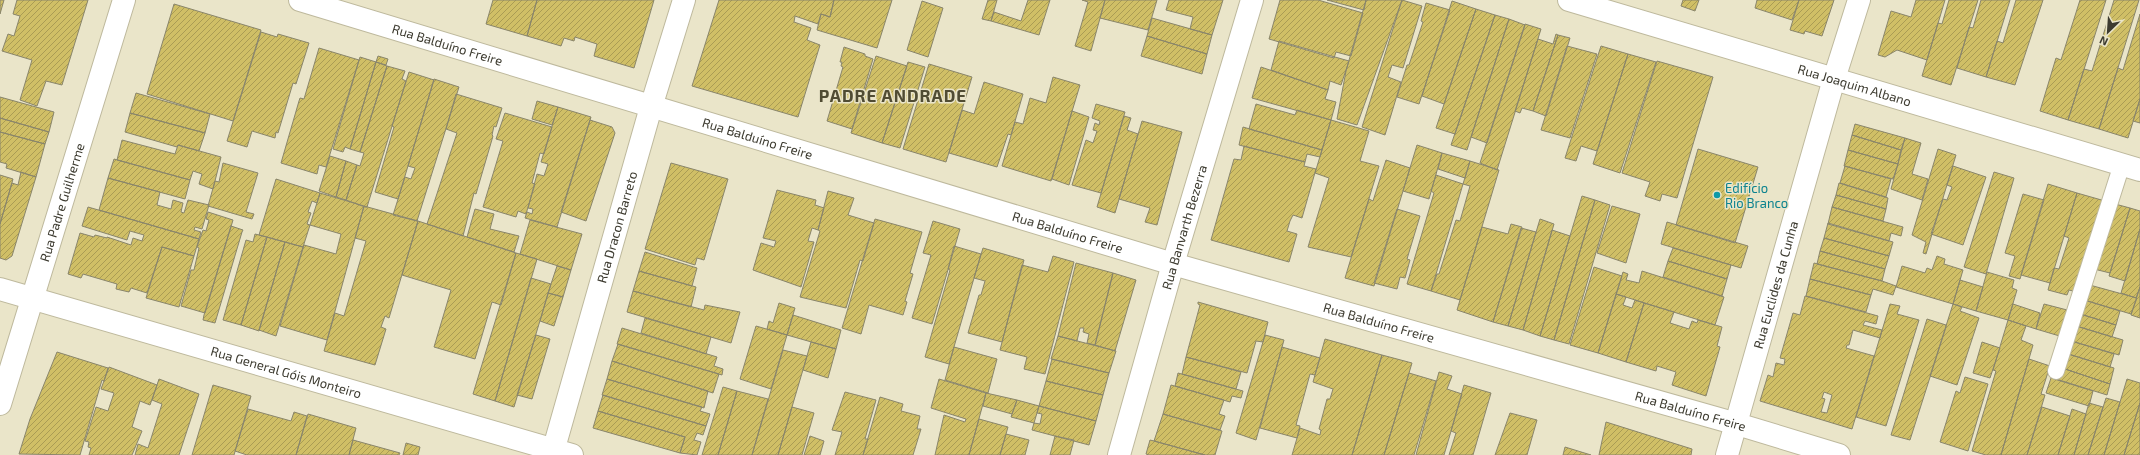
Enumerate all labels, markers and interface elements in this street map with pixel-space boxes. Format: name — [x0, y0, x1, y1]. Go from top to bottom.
north arrow — [2088, 12, 2128, 52]
street label: Rua Balduíno Freire — [390, 20, 505, 69]
text: N — [2097, 34, 2110, 49]
street label: Rua Joaquim Albano — [1796, 61, 1913, 110]
district label: PADRE ANDRADE — [819, 85, 967, 105]
street label: Rua Balduíno Freire — [700, 114, 815, 163]
street label: Rua Padre Guilherme — [36, 141, 88, 264]
street label: Rua Banvarth Bezerra — [1158, 163, 1210, 291]
street label: Rua Dracon Barreto — [593, 169, 640, 285]
place label: Edifício Rio Branco — [1725, 180, 1788, 211]
marker: Edifício Rio Branco — [1712, 190, 1722, 200]
street label: Rua Balduíno Freire — [1010, 208, 1125, 256]
street label: Rua Euclides da Cunha — [1750, 219, 1801, 351]
street label: Rua Balduíno Freire — [1321, 299, 1436, 346]
street label: Rua General Góis Monteiro — [209, 343, 363, 402]
street label: Rua Balduíno Freire — [1633, 387, 1748, 434]

